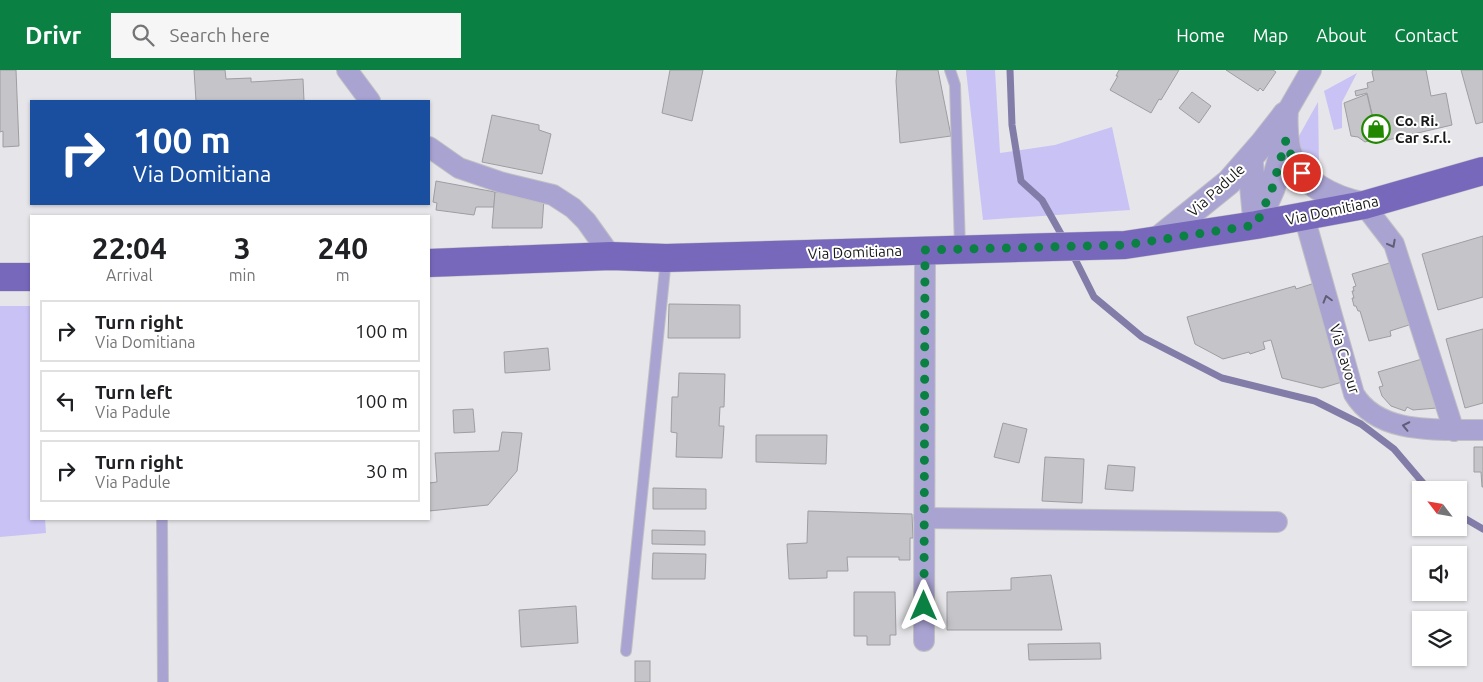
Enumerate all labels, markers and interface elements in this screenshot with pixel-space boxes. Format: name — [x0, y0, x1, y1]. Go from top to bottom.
search box — [111, 13, 461, 58]
icon: search — [129, 21, 157, 49]
text: Drivr — [25, 22, 81, 49]
text: Search here — [169, 24, 270, 46]
text: Home — [1176, 25, 1225, 45]
text: Map — [1253, 25, 1288, 45]
text: About — [1316, 25, 1366, 45]
text: Contact — [1394, 25, 1458, 45]
place label: Co. Ri. Car s.r.l. — [1395, 112, 1451, 146]
shop icon: Co. Ri. Car s.r.l. — [1361, 114, 1391, 144]
icon: right — [50, 120, 115, 185]
text: 100 m — [133, 120, 231, 160]
pin — [1281, 152, 1323, 194]
icon: arrive — [1288, 159, 1316, 187]
street label: Via Padule — [1184, 160, 1248, 220]
text: Via Domitiana — [133, 161, 271, 186]
street label: Via Domitiana — [1284, 192, 1380, 228]
text: 22:04 — [92, 231, 167, 265]
text: 3 — [234, 231, 251, 265]
text: 240 — [317, 231, 368, 265]
one-way arrow — [1386, 239, 1396, 248]
street label: Via Domitiana — [808, 242, 902, 262]
text: Arrival — [106, 266, 153, 284]
text: min — [229, 266, 256, 284]
text: m — [336, 266, 350, 284]
one-way arrow — [1322, 295, 1332, 303]
text: Turn right — [95, 311, 183, 333]
icon: right — [52, 317, 80, 345]
text: 100 m — [355, 320, 408, 342]
street label: Via Cavour — [1326, 322, 1364, 396]
text: Via Domitiana — [95, 333, 196, 351]
text: Turn left — [95, 381, 173, 403]
icon: left — [52, 387, 80, 415]
text: 100 m — [355, 390, 408, 412]
text: Via Padule — [95, 403, 171, 421]
one-way arrow — [1402, 421, 1410, 432]
text: Turn right — [95, 451, 183, 473]
icon: right — [52, 457, 80, 485]
text: 30 m — [366, 460, 408, 482]
text: Via Padule — [95, 473, 171, 491]
north arrow — [1412, 481, 1468, 536]
map controls — [1412, 481, 1467, 666]
button: sound — [1412, 546, 1467, 601]
position arrow — [897, 579, 949, 631]
button: layers — [1412, 611, 1467, 666]

